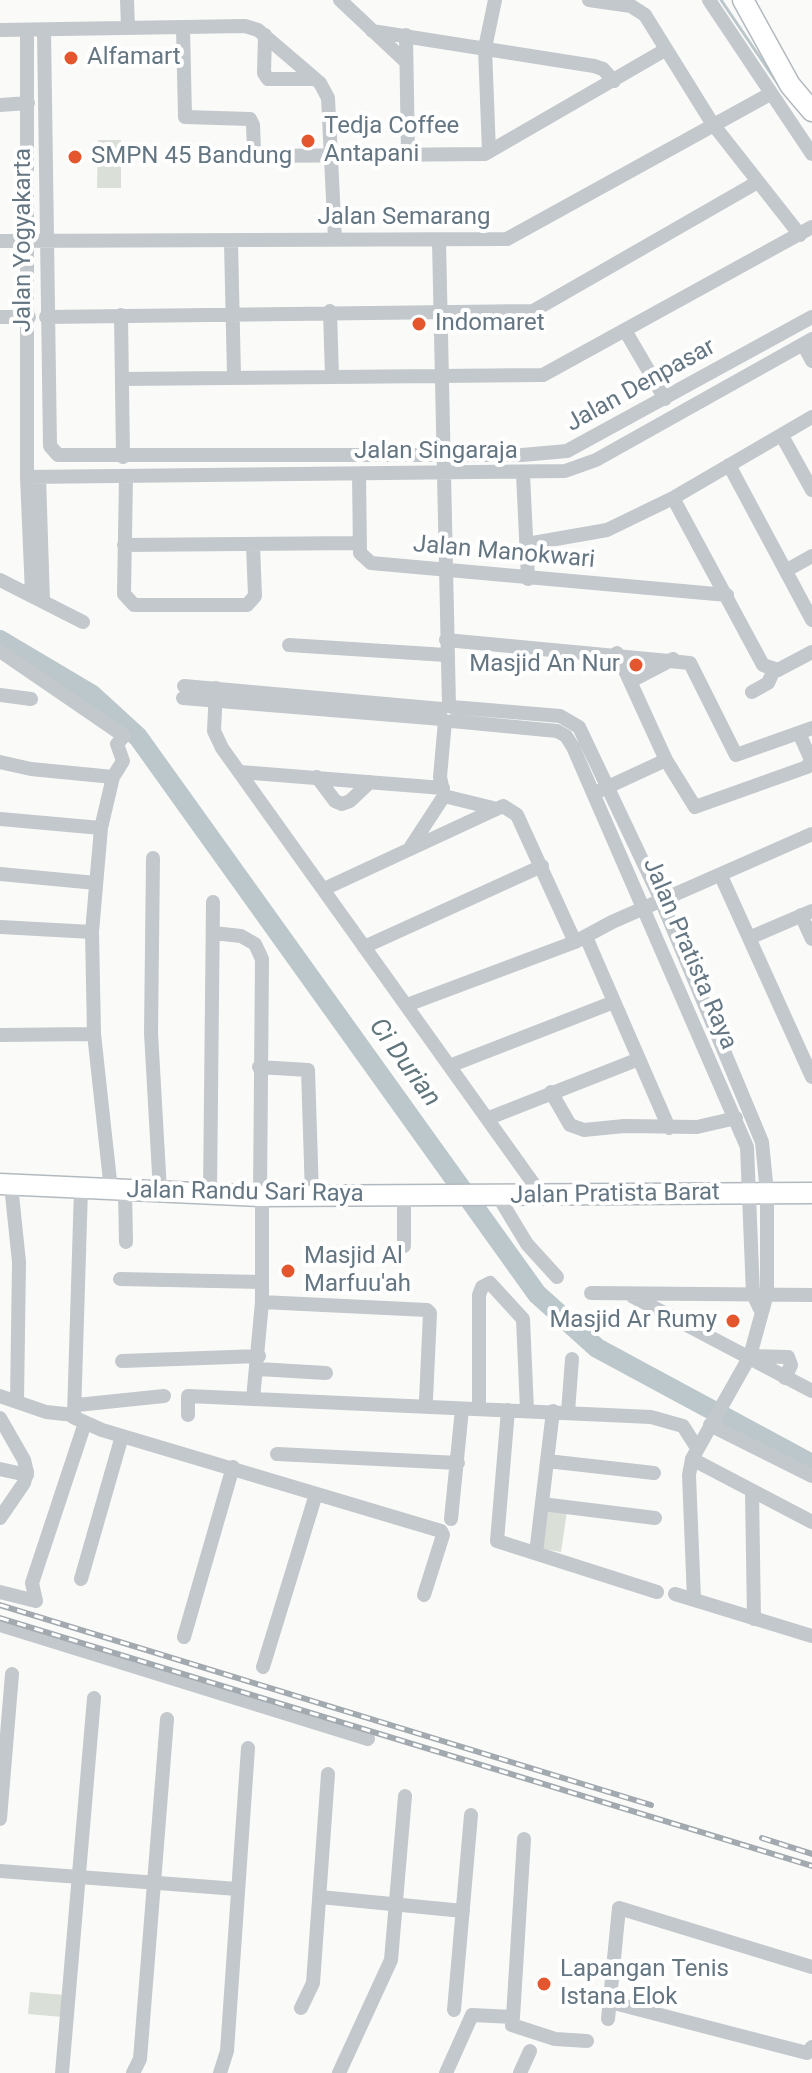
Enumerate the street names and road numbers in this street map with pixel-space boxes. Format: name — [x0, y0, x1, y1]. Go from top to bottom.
street label: Jalan Yogyakarta — [10, 148, 38, 332]
street label: Jalan Semarang — [318, 204, 490, 232]
street label: Jalan Denpasar — [561, 333, 721, 439]
street label: Jalan Singaraja — [354, 438, 518, 466]
street label: Jalan Manokwari — [412, 531, 596, 575]
street label: Jalan Pratista Raya — [636, 854, 742, 1054]
street label: Jalan Randu Sari Raya — [126, 1177, 364, 1209]
street label: Jalan Pratista Barat — [510, 1179, 720, 1211]

